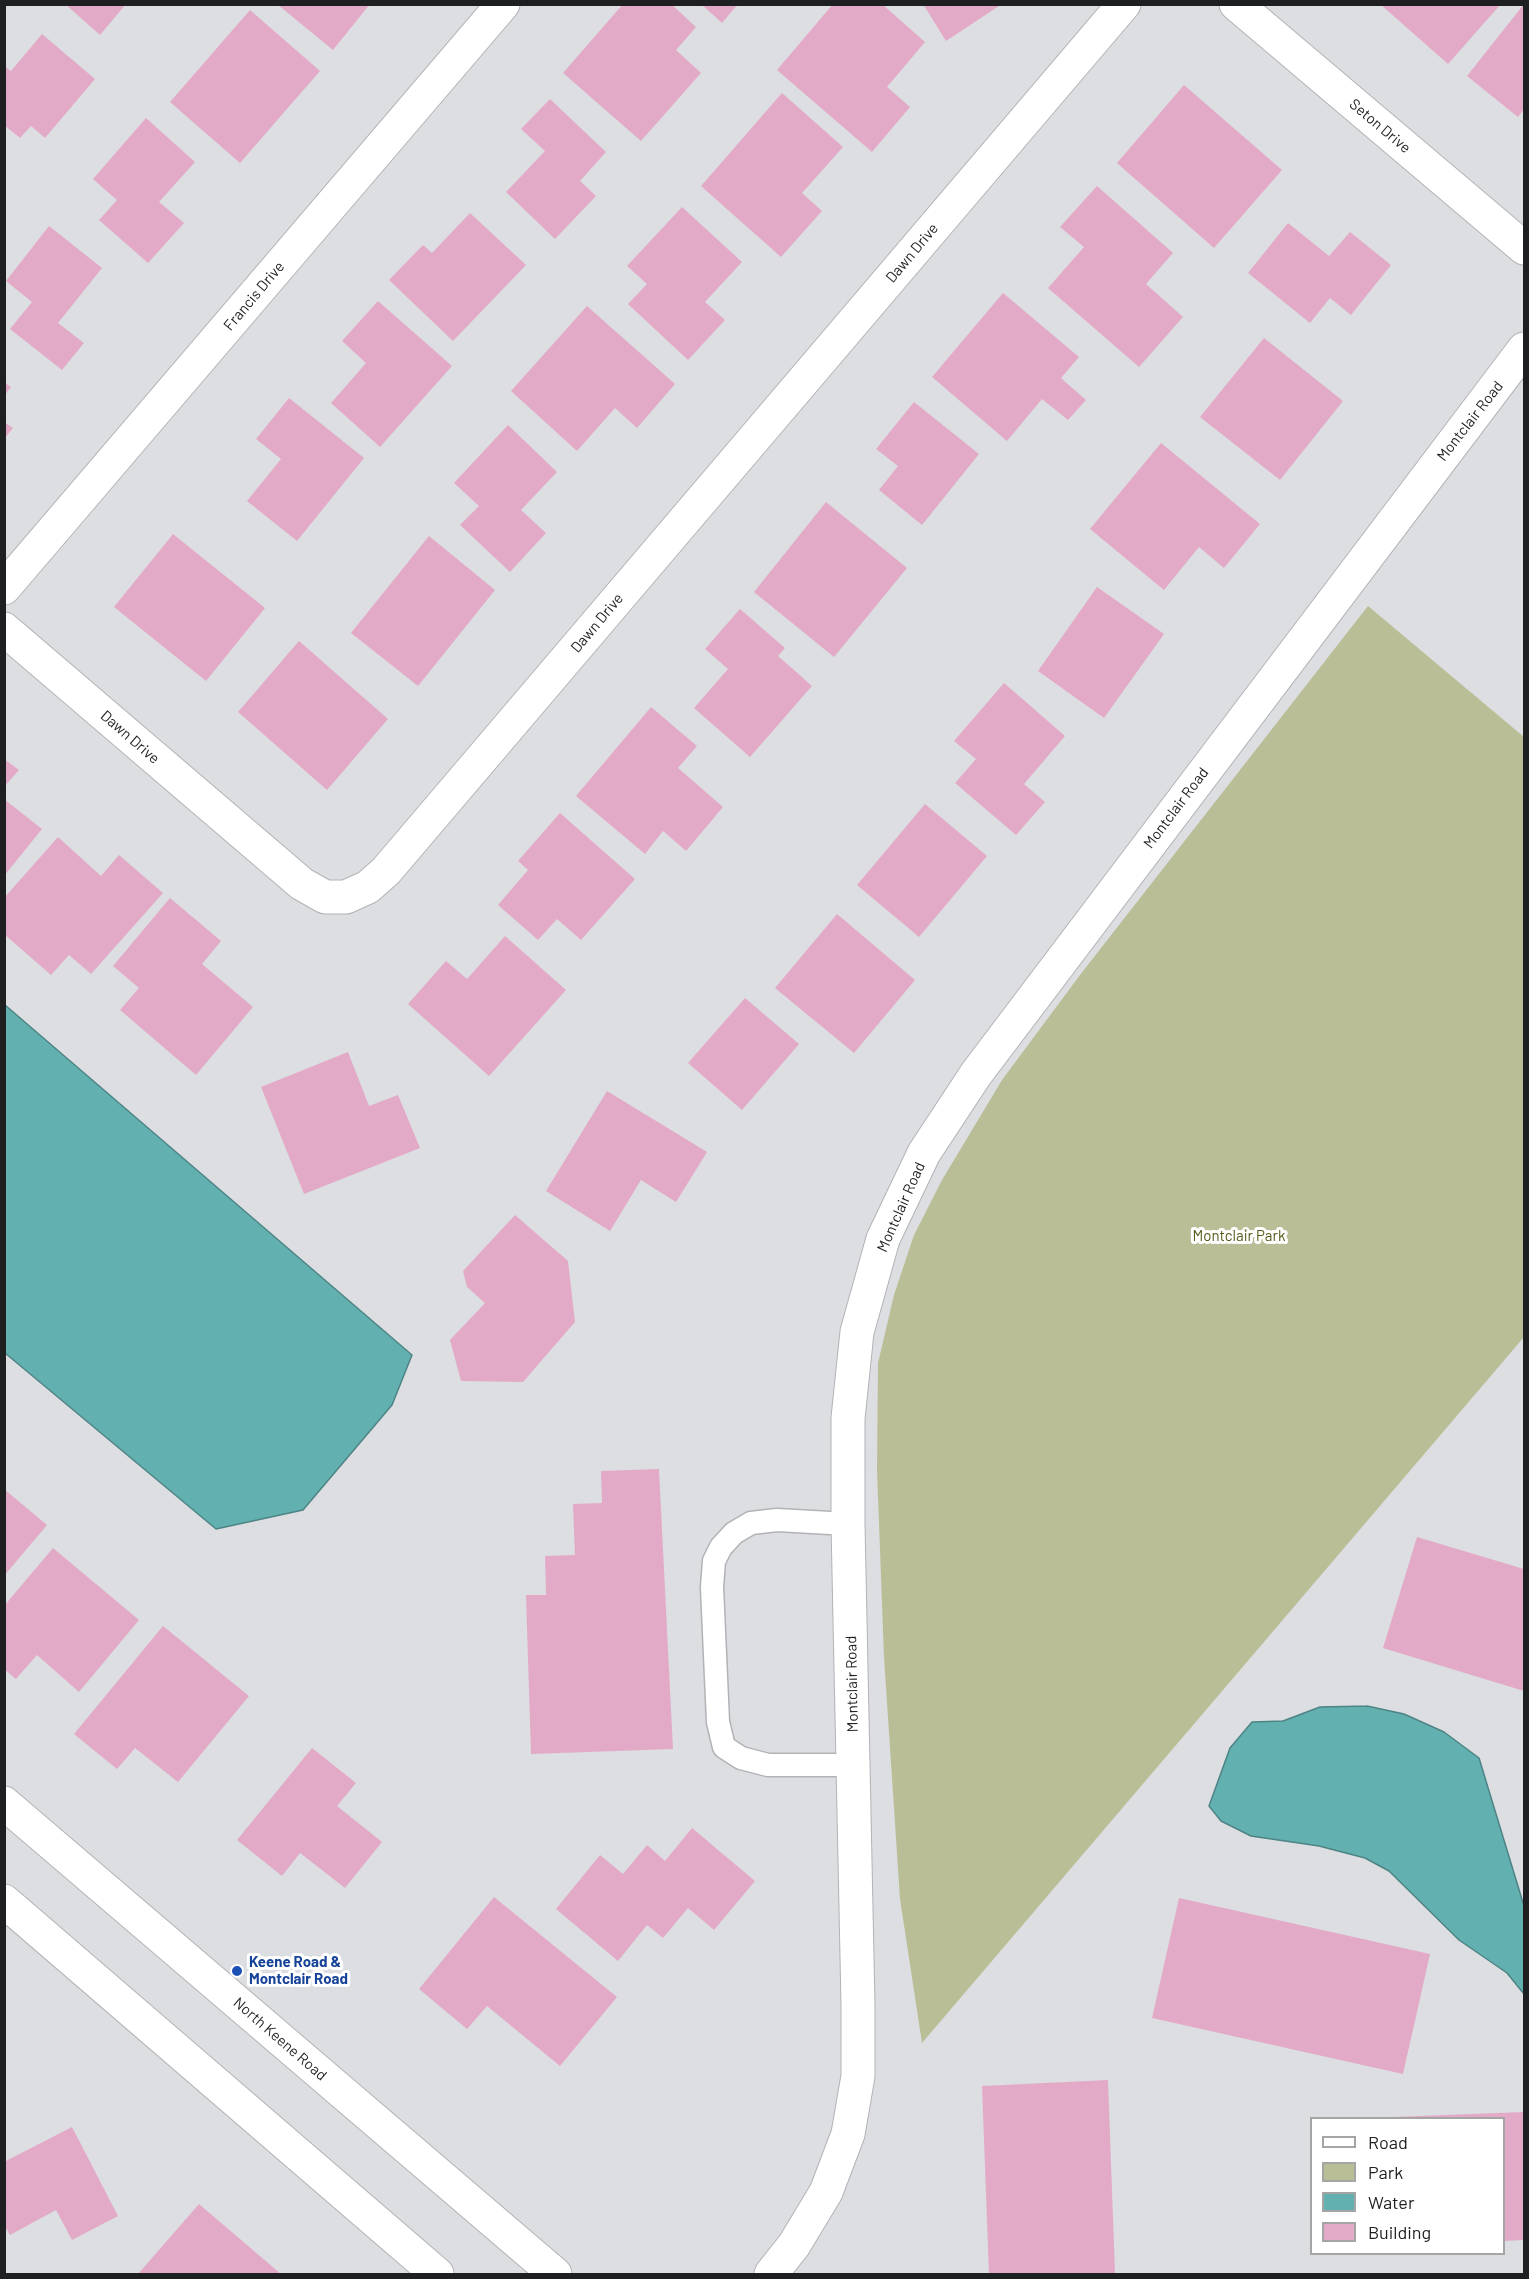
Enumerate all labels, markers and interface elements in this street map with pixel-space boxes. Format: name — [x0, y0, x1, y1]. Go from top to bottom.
street label: Seton Drive — [1346, 95, 1414, 157]
street label: Dawn Drive — [882, 220, 942, 286]
street label: Francis Drive — [220, 258, 288, 334]
street label: Montclair Road — [1433, 377, 1507, 465]
street label: Dawn Drive — [567, 590, 627, 656]
street label: Dawn Drive — [97, 707, 163, 767]
street label: Montclair Road — [1140, 764, 1212, 852]
street label: Montclair Road — [873, 1159, 929, 1255]
park label: Montclair Park — [1193, 1227, 1285, 1245]
street label: Montclair Road — [842, 1636, 862, 1732]
place label: Keene Road & Montclair Road — [249, 1953, 348, 1988]
marker: Keene Road & Montclair Road — [230, 1964, 244, 1978]
street label: North Keene Road — [230, 1994, 330, 2084]
legend — [1310, 2117, 1505, 2255]
text: Road — [1368, 2131, 1408, 2153]
text: Park — [1368, 2161, 1403, 2183]
text: Water — [1368, 2191, 1415, 2213]
text: Building — [1368, 2221, 1431, 2243]

